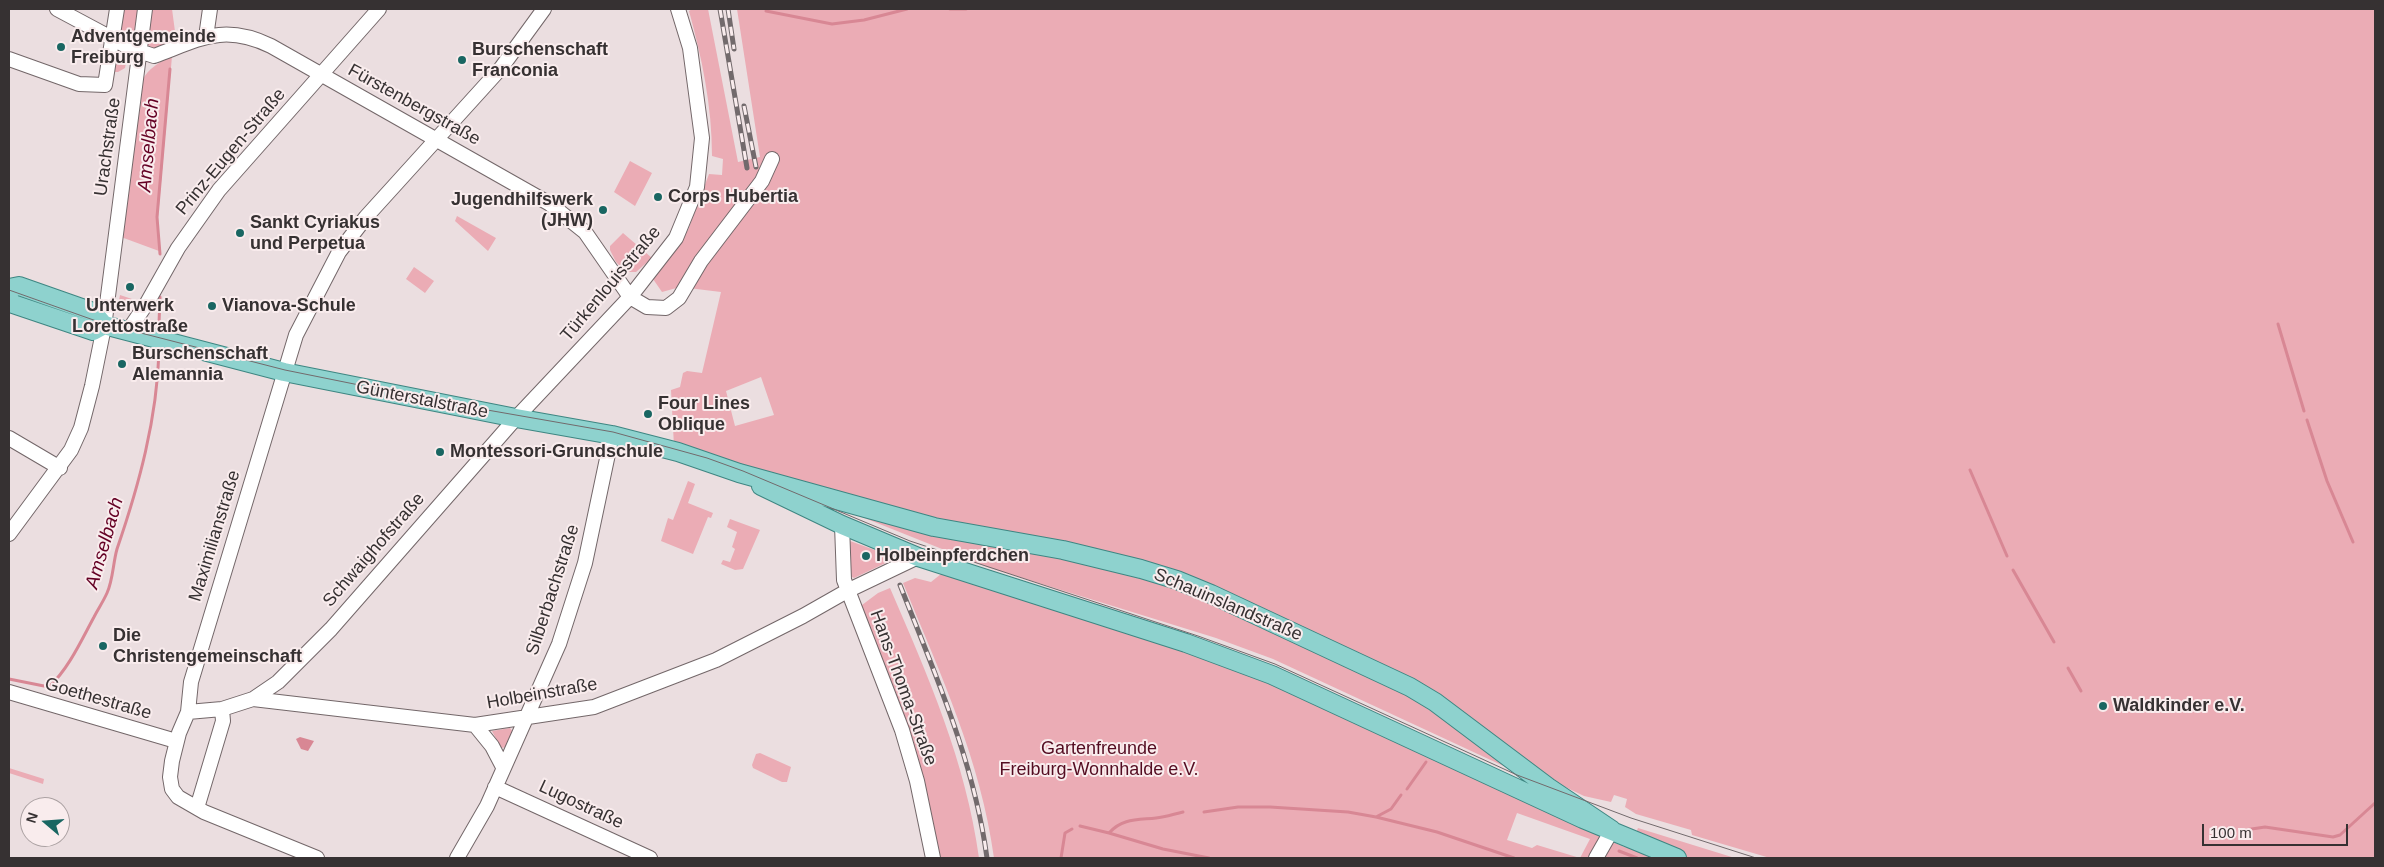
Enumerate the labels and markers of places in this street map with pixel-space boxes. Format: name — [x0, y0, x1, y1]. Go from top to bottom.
place label: Adventgemeinde Freiburg — [71, 26, 216, 68]
place label: Burschenschaft Franconia — [472, 39, 608, 82]
marker: Adventgemeinde Freiburg — [55, 41, 67, 53]
marker: Burschenschaft Franconia — [456, 54, 468, 66]
place label: Corps Hubertia — [668, 186, 798, 208]
place label: Jugendhilfswerk (JHW) — [451, 189, 593, 232]
marker: Corps Hubertia — [652, 191, 664, 203]
marker: Jugendhilfswerk (JHW) — [597, 204, 609, 216]
place label: Sankt Cyriakus und Perpetua — [250, 212, 380, 254]
marker: Sankt Cyriakus und Perpetua — [234, 227, 246, 239]
marker: Unterwerk Lorettostraße — [124, 281, 136, 293]
place label: Unterwerk Lorettostraße — [72, 295, 188, 338]
place label: Vianova-Schule — [222, 295, 356, 317]
marker: Vianova-Schule — [206, 300, 218, 312]
place label: Burschenschaft Alemannia — [132, 343, 268, 386]
marker: Burschenschaft Alemannia — [116, 358, 128, 370]
place label: Four Lines Oblique — [658, 393, 750, 436]
marker: Four Lines Oblique — [642, 408, 654, 420]
place label: Montessori-Grundschule — [450, 441, 663, 463]
marker: Montessori-Grundschule — [434, 446, 446, 458]
place label: Holbeinpferdchen — [876, 545, 1029, 567]
marker: Holbeinpferdchen — [860, 550, 872, 562]
place label: Die Christengemeinschaft — [113, 625, 302, 668]
marker: Die Christengemeinschaft — [97, 640, 109, 652]
place label: Waldkinder e.V. — [2113, 695, 2245, 717]
marker: Waldkinder e.V. — [2097, 700, 2109, 712]

